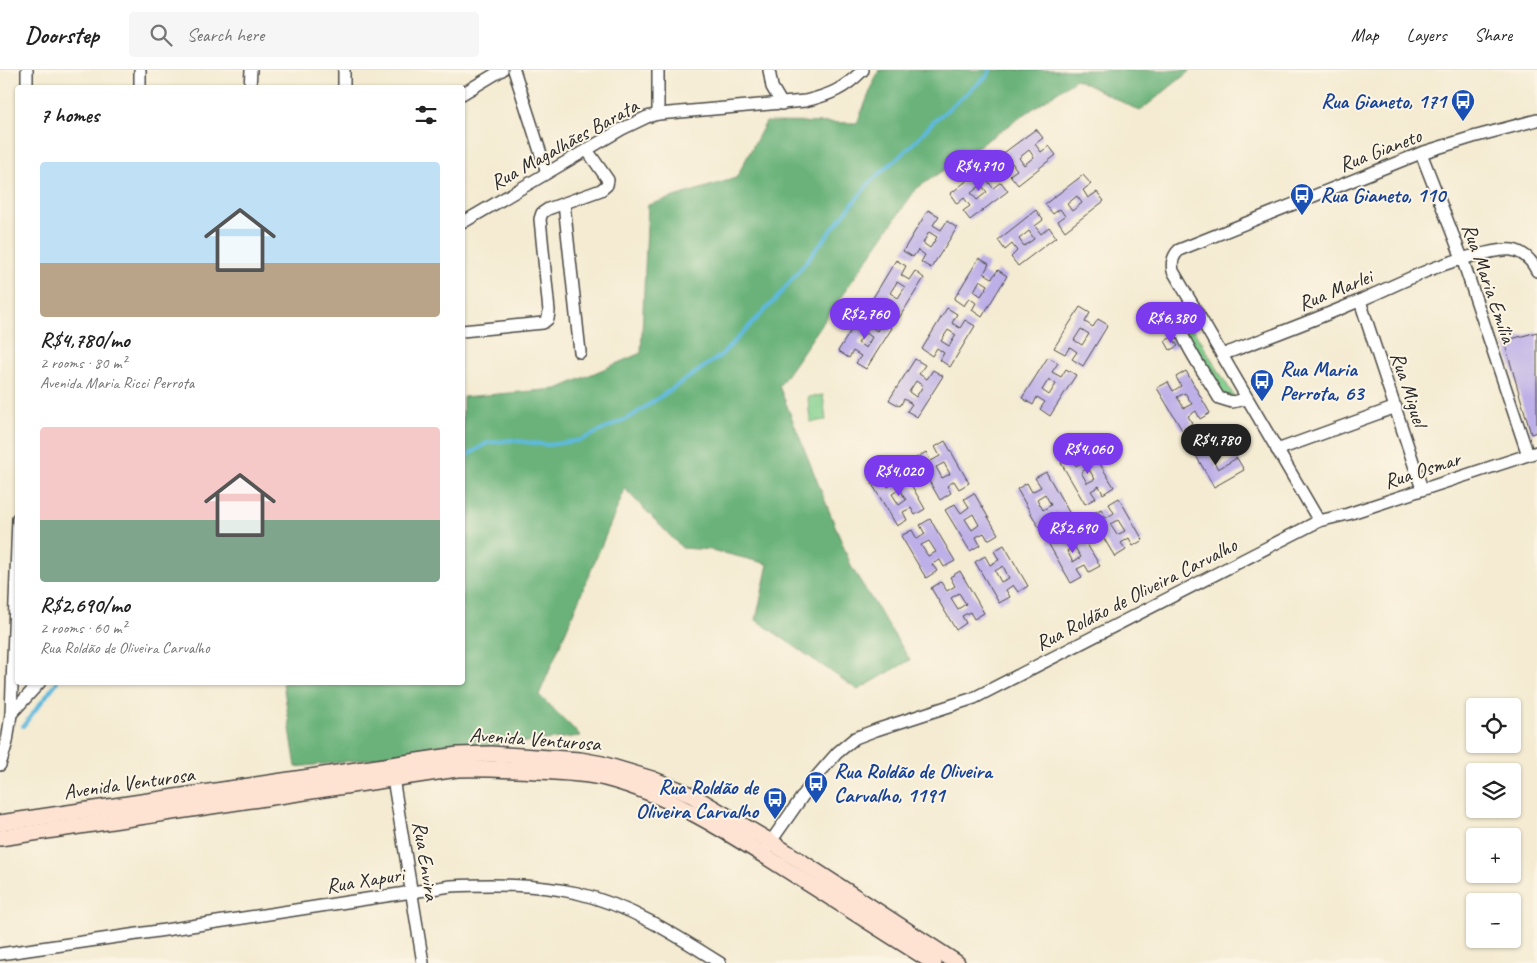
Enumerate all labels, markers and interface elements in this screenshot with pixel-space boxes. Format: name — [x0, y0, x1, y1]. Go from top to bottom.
search box — [129, 12, 479, 57]
text: Doorstep — [25, 20, 99, 50]
icon: search — [147, 21, 175, 49]
text: Search here — [187, 23, 264, 47]
text: Map — [1351, 24, 1379, 46]
text: Layers — [1407, 24, 1446, 46]
text: Share — [1474, 24, 1512, 46]
place label: Rua Gianeto, 171 — [1321, 88, 1449, 114]
bus stop icon: Rua Gianeto, 171 — [1450, 88, 1476, 122]
street label: Rua Magalhães Barata — [485, 92, 644, 195]
icon: filters — [412, 101, 440, 129]
text: 7 homes — [40, 102, 99, 128]
street label: Rua Gianeto — [1335, 122, 1426, 178]
pin: R$4,710 — [933, 150, 1025, 192]
text: R$4,710 — [955, 156, 1003, 176]
bus stop icon: Rua Gianeto, 110 — [1289, 182, 1315, 216]
place label: Rua Gianeto, 110 — [1320, 182, 1448, 208]
icon: home — [195, 195, 285, 285]
street label: Rua Maria Emília — [1456, 220, 1522, 348]
street label: Rua Marlei — [1294, 262, 1379, 317]
pin: R$2,760 — [819, 298, 911, 340]
pin: R$6,380 — [1125, 302, 1217, 344]
text: R$2,760 — [841, 304, 889, 324]
text: R$6,380 — [1147, 308, 1195, 328]
text: R$4,780/mo — [40, 327, 130, 353]
street label: Rua Miguel — [1385, 349, 1434, 433]
text: 2 rooms · 80 m² — [40, 353, 126, 373]
place label: Rua Maria Perrota, 63 — [1280, 356, 1366, 406]
bus stop icon: Rua Maria Perrota, 63 — [1249, 368, 1275, 402]
text: Avenida Maria Ricci Perrota — [40, 373, 194, 393]
pin: R$4,780 — [1170, 424, 1262, 466]
text: R$4,780 — [1192, 430, 1240, 450]
pin: R$4,060 — [1042, 432, 1134, 475]
text: R$4,060 — [1064, 439, 1112, 459]
street label: Rua Osmar — [1381, 445, 1465, 495]
pin: R$4,020 — [853, 454, 945, 497]
icon: home — [195, 460, 285, 550]
text: R$4,020 — [875, 461, 923, 481]
pin: R$2,690 — [1027, 512, 1119, 554]
text: R$2,690 — [1049, 518, 1097, 538]
street label: Rua Roldão de Oliveira Carvalho — [1031, 531, 1243, 656]
text: R$2,690/mo — [40, 592, 130, 618]
text: 2 rooms · 60 m² — [40, 618, 126, 638]
text: Rua Roldão de Oliveira Carvalho — [40, 638, 210, 658]
map controls — [1466, 698, 1521, 948]
button: locate — [1466, 698, 1521, 753]
street label: Avenida Venturosa — [468, 721, 603, 757]
place label: Rua Roldão de Oliveira Carvalho, 1191 — [834, 758, 994, 808]
street label: Avenida Venturosa — [62, 761, 198, 805]
button: layers — [1466, 763, 1521, 818]
bus stop icon: Rua Roldão de Oliveira Carvalho, 1191 — [803, 770, 829, 804]
place label: Rua Roldão de Oliveira Carvalho — [636, 774, 760, 824]
bus stop icon: Rua Roldão de Oliveira Carvalho — [762, 786, 788, 820]
street label: Rua Envira — [407, 819, 445, 904]
button: + — [1466, 828, 1521, 883]
street label: Rua Xapuri — [324, 861, 409, 899]
button: − — [1466, 893, 1521, 948]

